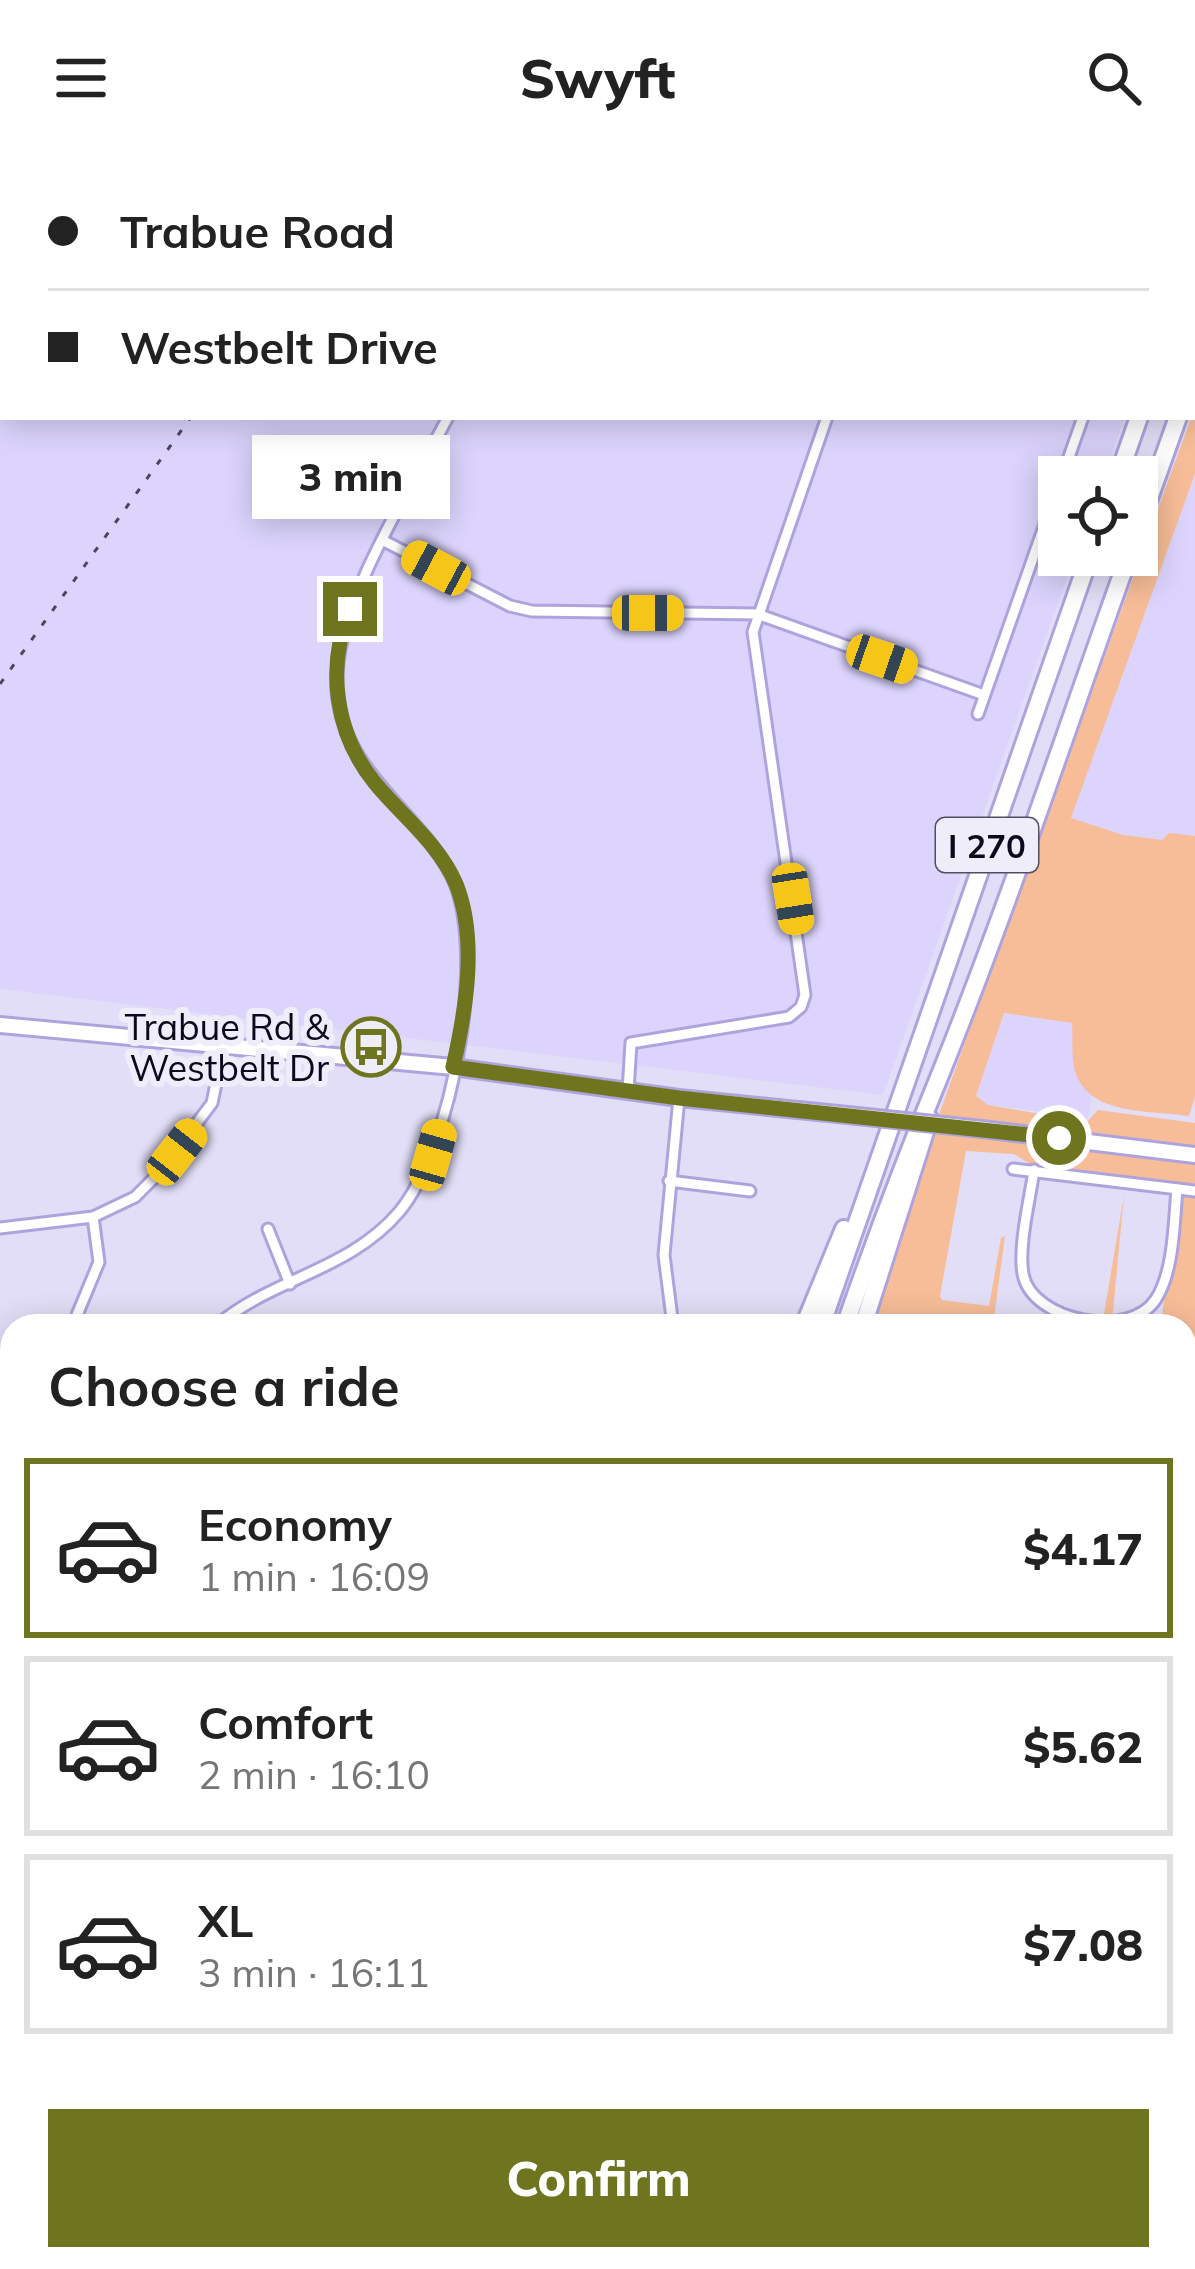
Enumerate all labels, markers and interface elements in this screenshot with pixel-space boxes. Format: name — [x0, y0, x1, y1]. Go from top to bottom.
text: Swyft — [520, 44, 675, 112]
icon: menu — [48, 45, 114, 111]
icon: search — [1081, 45, 1147, 111]
text: Trabue Road — [120, 203, 395, 259]
text: Westbelt Drive — [120, 319, 438, 375]
callout: 3 min — [251, 435, 449, 519]
text: 3 min — [299, 452, 403, 501]
map controls — [1038, 456, 1158, 576]
button: locate — [1038, 456, 1158, 576]
car — [396, 535, 476, 601]
route end — [323, 582, 377, 636]
car — [612, 595, 684, 631]
car — [842, 630, 922, 688]
road number: I 270 — [936, 818, 1038, 872]
car — [770, 861, 816, 937]
place label: Trabue Rd & Westbelt Dr — [125, 1004, 330, 1090]
bus stop icon: Trabue Rd & Westbelt Dr — [340, 1016, 402, 1078]
route start — [1032, 1111, 1086, 1165]
car — [141, 1113, 213, 1191]
car — [406, 1115, 460, 1195]
text: Choose a ride — [48, 1352, 400, 1420]
icon: car — [54, 1494, 162, 1602]
text: Economy — [198, 1496, 392, 1552]
text: $4.17 — [1023, 1520, 1143, 1576]
text: 1 min · 16:09 — [198, 1552, 430, 1601]
icon: car — [54, 1692, 162, 1800]
text: Comfort — [198, 1694, 373, 1750]
text: $5.62 — [1023, 1718, 1143, 1774]
text: 2 min · 16:10 — [198, 1750, 430, 1799]
icon: car — [54, 1890, 162, 1998]
text: XL — [198, 1892, 253, 1948]
text: $7.08 — [1023, 1916, 1143, 1972]
text: 3 min · 16:11 — [198, 1948, 430, 1997]
button: Confirm — [48, 2109, 1149, 2247]

